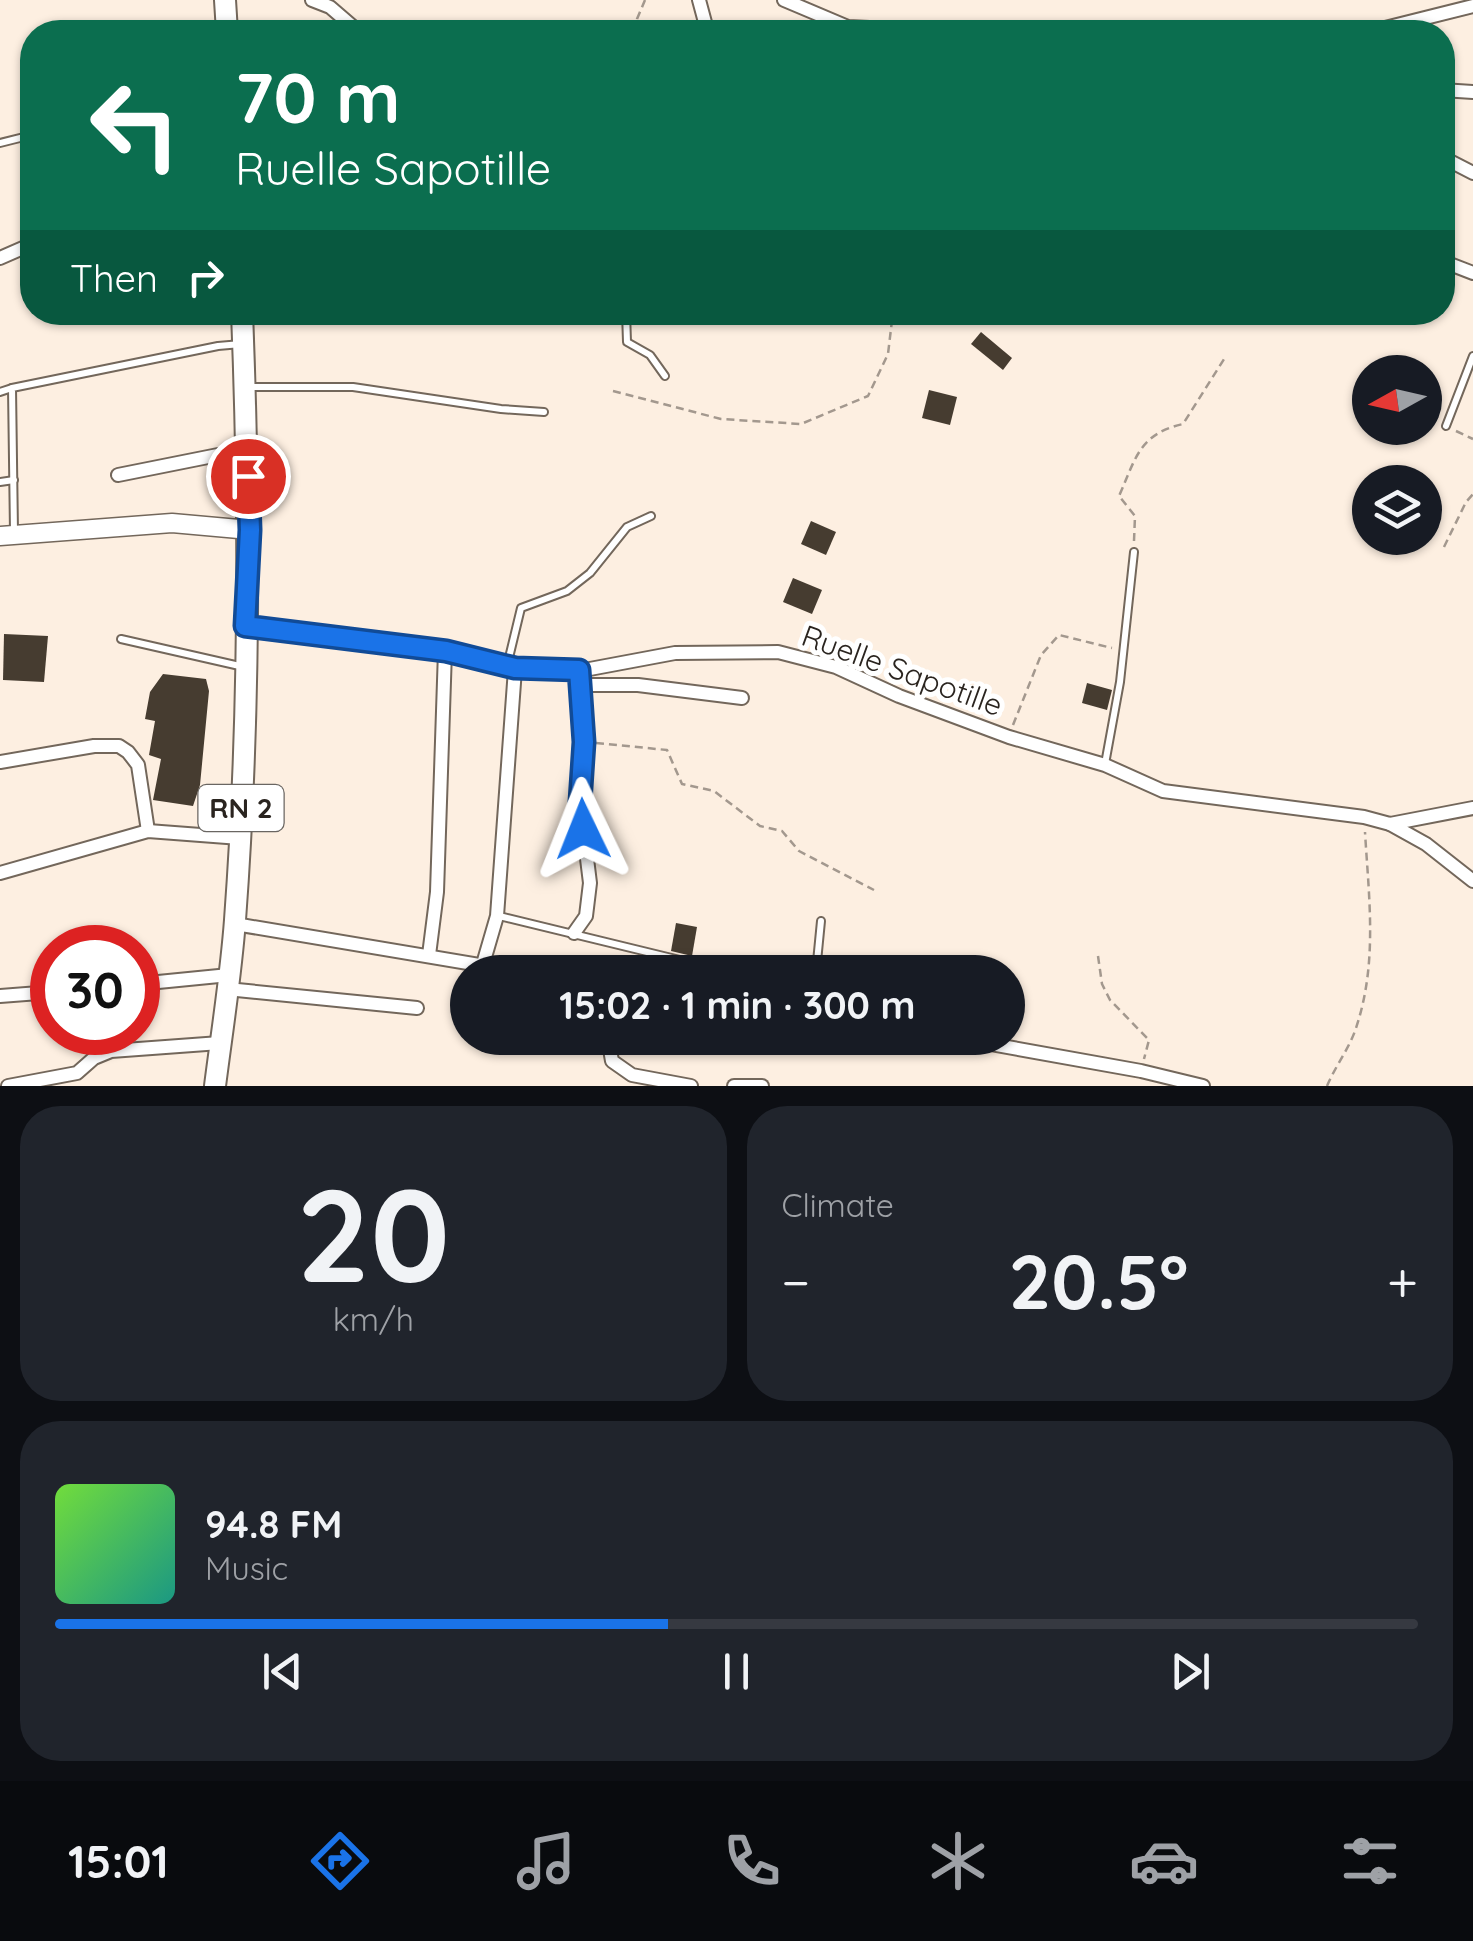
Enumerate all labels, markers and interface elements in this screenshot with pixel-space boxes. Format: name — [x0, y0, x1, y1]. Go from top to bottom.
text: 70 m — [235, 53, 401, 141]
icon: left — [70, 60, 200, 190]
text: Ruelle Sapotille — [235, 140, 551, 196]
icon: right — [178, 250, 233, 305]
text: Then — [70, 254, 158, 302]
north arrow — [1352, 355, 1442, 445]
map controls — [1352, 355, 1442, 555]
pin — [206, 434, 291, 519]
icon: arrive — [221, 449, 276, 504]
button: layers — [1352, 465, 1442, 555]
street label: Ruelle Sapotille — [797, 616, 1008, 724]
position arrow — [531, 777, 635, 881]
road number: RN 2 — [198, 785, 284, 831]
speed limit sign: 30 — [30, 925, 160, 1055]
text: 15:02 · 1 min · 300 m — [559, 981, 916, 1029]
text: 20 — [296, 1152, 450, 1315]
text: Climate — [782, 1185, 894, 1225]
text: 20.5° — [1009, 1234, 1189, 1328]
text: − — [782, 1247, 810, 1316]
text: + — [1387, 1247, 1418, 1316]
text: km/h — [333, 1299, 414, 1339]
text: 94.8 FM — [205, 1500, 342, 1548]
text: Music — [205, 1548, 288, 1588]
icon: previous — [255, 1644, 310, 1699]
icon: pause — [709, 1644, 764, 1699]
icon: next — [1163, 1644, 1218, 1699]
icon: directions — [305, 1826, 375, 1896]
icon: music — [511, 1826, 581, 1896]
icon: phone — [717, 1826, 787, 1896]
icon: climate — [923, 1826, 993, 1896]
icon: car — [1129, 1826, 1199, 1896]
icon: filters — [1335, 1826, 1405, 1896]
text: 15:01 — [68, 1833, 169, 1889]

